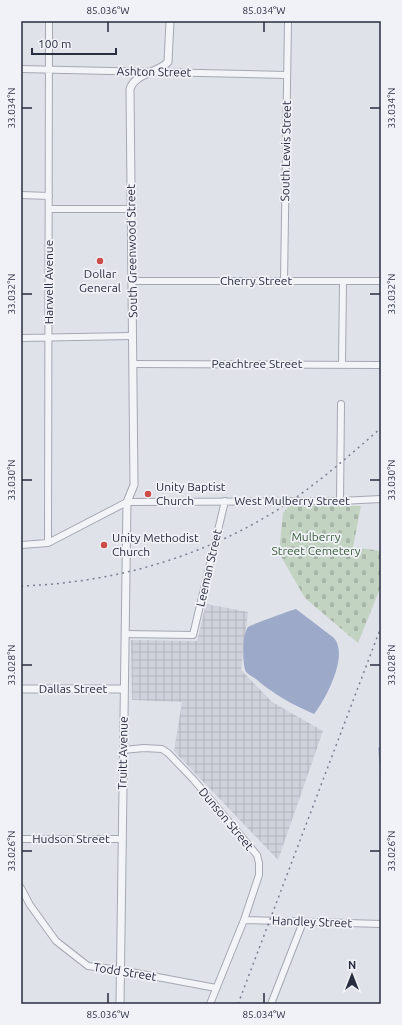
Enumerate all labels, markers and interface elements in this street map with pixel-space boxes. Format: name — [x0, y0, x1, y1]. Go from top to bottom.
text: 85.036°W — [86, 5, 130, 16]
text: 85.034°W — [242, 5, 286, 16]
scale bar — [32, 30, 116, 56]
text: 100 m — [38, 37, 71, 50]
street label: Ashton Street — [116, 64, 192, 79]
text: 33.034°N — [6, 87, 17, 129]
text: 33.034°N — [386, 87, 397, 129]
street label: South Lewis Street — [278, 100, 293, 202]
street label: South Greenwood Street — [124, 184, 139, 318]
street label: Harwell Avenue — [42, 240, 55, 324]
marker: Dollar General — [95, 256, 105, 266]
place label: Dollar General — [79, 267, 121, 294]
text: 33.032°N — [6, 273, 17, 315]
text: 33.032°N — [386, 273, 397, 315]
street label: Cherry Street — [220, 274, 292, 287]
street label: Peachtree Street — [212, 357, 303, 370]
text: 33.030°N — [6, 459, 17, 501]
text: 33.030°N — [386, 459, 397, 501]
place label: Unity Baptist Church — [156, 480, 226, 507]
marker: Unity Baptist Church — [143, 489, 153, 499]
street label: West Mulberry Street — [234, 494, 350, 507]
street label: Leeman Street — [193, 528, 224, 608]
park label: Mulberry Street Cemetery — [271, 530, 361, 557]
place label: Unity Methodist Church — [112, 531, 199, 558]
marker: Unity Methodist Church — [99, 540, 109, 550]
text: 33.028°N — [6, 644, 17, 686]
text: 33.028°N — [386, 644, 397, 686]
street label: Dallas Street — [39, 682, 108, 695]
street label: Truitt Avenue — [115, 716, 130, 790]
street label: Dunson Street — [196, 785, 256, 853]
text: 33.026°N — [6, 830, 17, 872]
text: 33.026°N — [386, 830, 397, 872]
street label: Hudson Street — [32, 832, 110, 845]
street label: Handley Street — [272, 914, 353, 929]
north arrow — [332, 955, 372, 995]
text: N — [348, 959, 356, 971]
street label: Todd Street — [93, 960, 158, 983]
text: 85.036°W — [86, 1009, 130, 1020]
text: 85.034°W — [242, 1009, 286, 1020]

